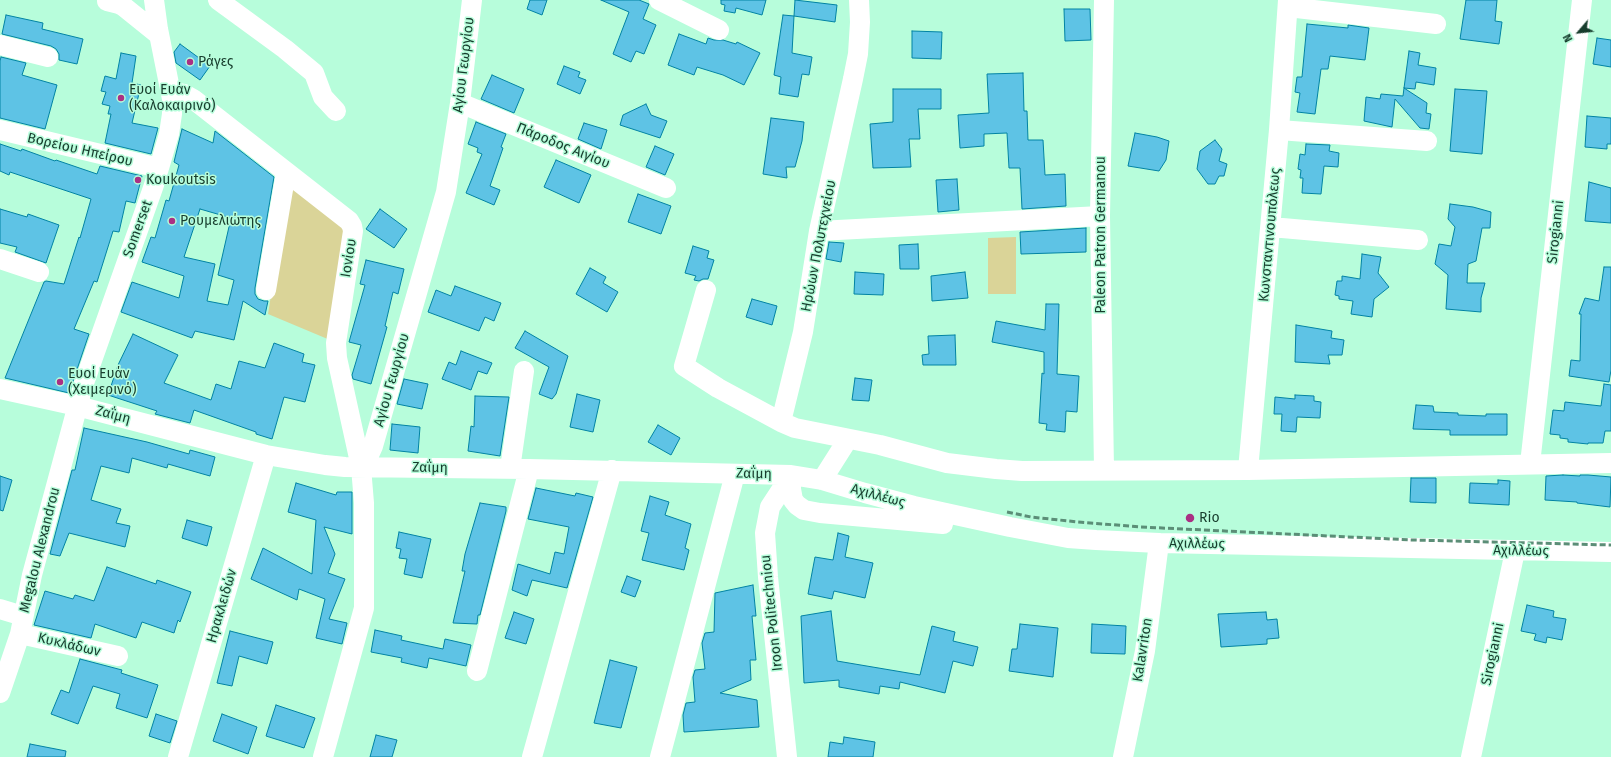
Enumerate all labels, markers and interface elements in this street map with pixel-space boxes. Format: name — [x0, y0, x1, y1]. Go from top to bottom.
north arrow — [1559, 12, 1599, 52]
street label: Αγίου Γεωργίου — [450, 16, 478, 114]
text: N — [1561, 32, 1575, 44]
place label: Ράγες — [198, 54, 233, 70]
marker: Ράγες — [185, 57, 195, 67]
place label: Ευοί Ευάν (Καλοκαιρινό) — [129, 82, 216, 114]
marker: Ευοί Ευάν (Καλοκαιρινό) — [116, 93, 126, 103]
street label: Πάροδος Αιγίου — [514, 120, 612, 172]
street label: Βορείου Ηπείρου — [26, 130, 134, 170]
street label: Paleon Patron Germanou — [1093, 156, 1109, 314]
street label: Κωνσταντινουπόλεως — [1256, 167, 1284, 303]
place label: Koukoutsis — [146, 172, 216, 188]
marker: Koukoutsis — [133, 175, 143, 185]
street label: Ηρώων Πολυτεχνείου — [798, 179, 840, 313]
street label: Somerset — [120, 198, 156, 260]
street label: Sirogianni — [1544, 199, 1568, 265]
place label: Ρουμελιώτης — [180, 213, 261, 229]
marker: Ρουμελιώτης — [167, 216, 177, 226]
street label: Ιονίου — [338, 237, 360, 279]
street label: Αγίου Γεωργίου — [371, 331, 413, 429]
place label: Ευοί Ευάν (Χειμερινό) — [68, 366, 136, 398]
marker: Ευοί Ευάν (Χειμερινό) — [55, 377, 65, 387]
street label: Ζαΐμη — [94, 402, 132, 428]
street label: Ζαΐμη — [412, 459, 448, 477]
street label: Ζαΐμη — [736, 465, 772, 483]
street label: Αχιλλέως — [849, 481, 907, 511]
street label: Megalou Alexandrou — [16, 486, 64, 614]
place label: Rio — [1199, 510, 1220, 526]
marker: Rio — [1184, 512, 1196, 524]
street label: Αχιλλέως — [1169, 535, 1225, 553]
street label: Αχιλλέως — [1493, 542, 1549, 560]
street label: Iroon Politechniou — [758, 554, 786, 672]
street label: Ηρακλειδών — [203, 567, 241, 645]
street label: Kalavriton — [1130, 617, 1156, 683]
street label: Sirogianni — [1478, 621, 1508, 687]
street label: Κυκλάδων — [36, 630, 102, 660]

